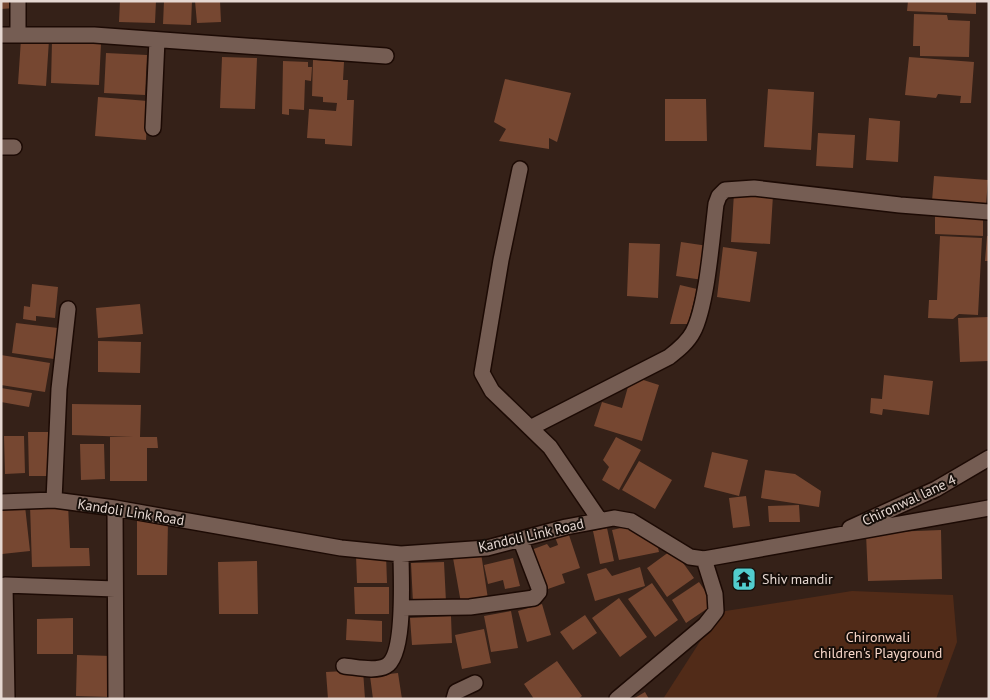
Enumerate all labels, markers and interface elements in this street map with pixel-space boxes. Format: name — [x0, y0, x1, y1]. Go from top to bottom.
street label: Chironwal lane 4 — [859, 470, 959, 530]
street label: Kandoli Link Road — [76, 495, 186, 529]
street label: Kandoli Link Road — [477, 514, 585, 556]
temple icon: Shiv mandir — [731, 566, 757, 592]
place label: Shiv mandir — [762, 570, 833, 588]
park label: Chironwali children's Playground — [814, 628, 942, 662]

